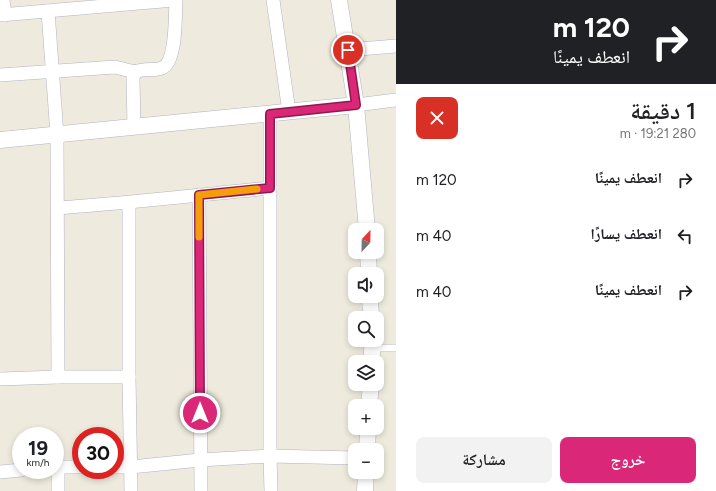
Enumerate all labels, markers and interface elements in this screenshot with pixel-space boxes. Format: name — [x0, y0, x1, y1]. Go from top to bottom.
text: 120 m — [553, 10, 630, 44]
icon: right — [644, 16, 696, 68]
pin — [331, 33, 365, 67]
icon: arrive — [337, 39, 359, 61]
text: انعطف يمينًا — [553, 46, 630, 68]
text: 1 دقيقة — [630, 96, 696, 125]
button: close — [416, 97, 458, 139]
text: 280 m · 19:21 — [620, 126, 696, 141]
text: انعطف يمينًا — [595, 169, 662, 187]
icon: right — [674, 169, 696, 191]
text: 120 m — [416, 171, 457, 189]
north arrow — [348, 223, 384, 259]
map controls — [348, 223, 384, 479]
text: انعطف يسارًا — [590, 225, 662, 243]
icon: left — [674, 225, 696, 247]
text: 40 m — [416, 227, 451, 245]
button: sound — [348, 267, 384, 303]
text: انعطف يمينًا — [595, 281, 662, 299]
icon: right — [674, 281, 696, 303]
text: 40 m — [416, 283, 451, 301]
button: search — [348, 311, 384, 347]
button: layers — [348, 355, 384, 391]
position arrow — [179, 392, 221, 434]
button: + — [348, 399, 384, 435]
speed limit sign: 30 — [72, 427, 124, 479]
text: 19 — [28, 436, 48, 460]
button: مشاركة — [416, 437, 552, 483]
button: خروج — [560, 437, 696, 483]
button: − — [348, 443, 384, 479]
text: km/h — [27, 456, 49, 469]

